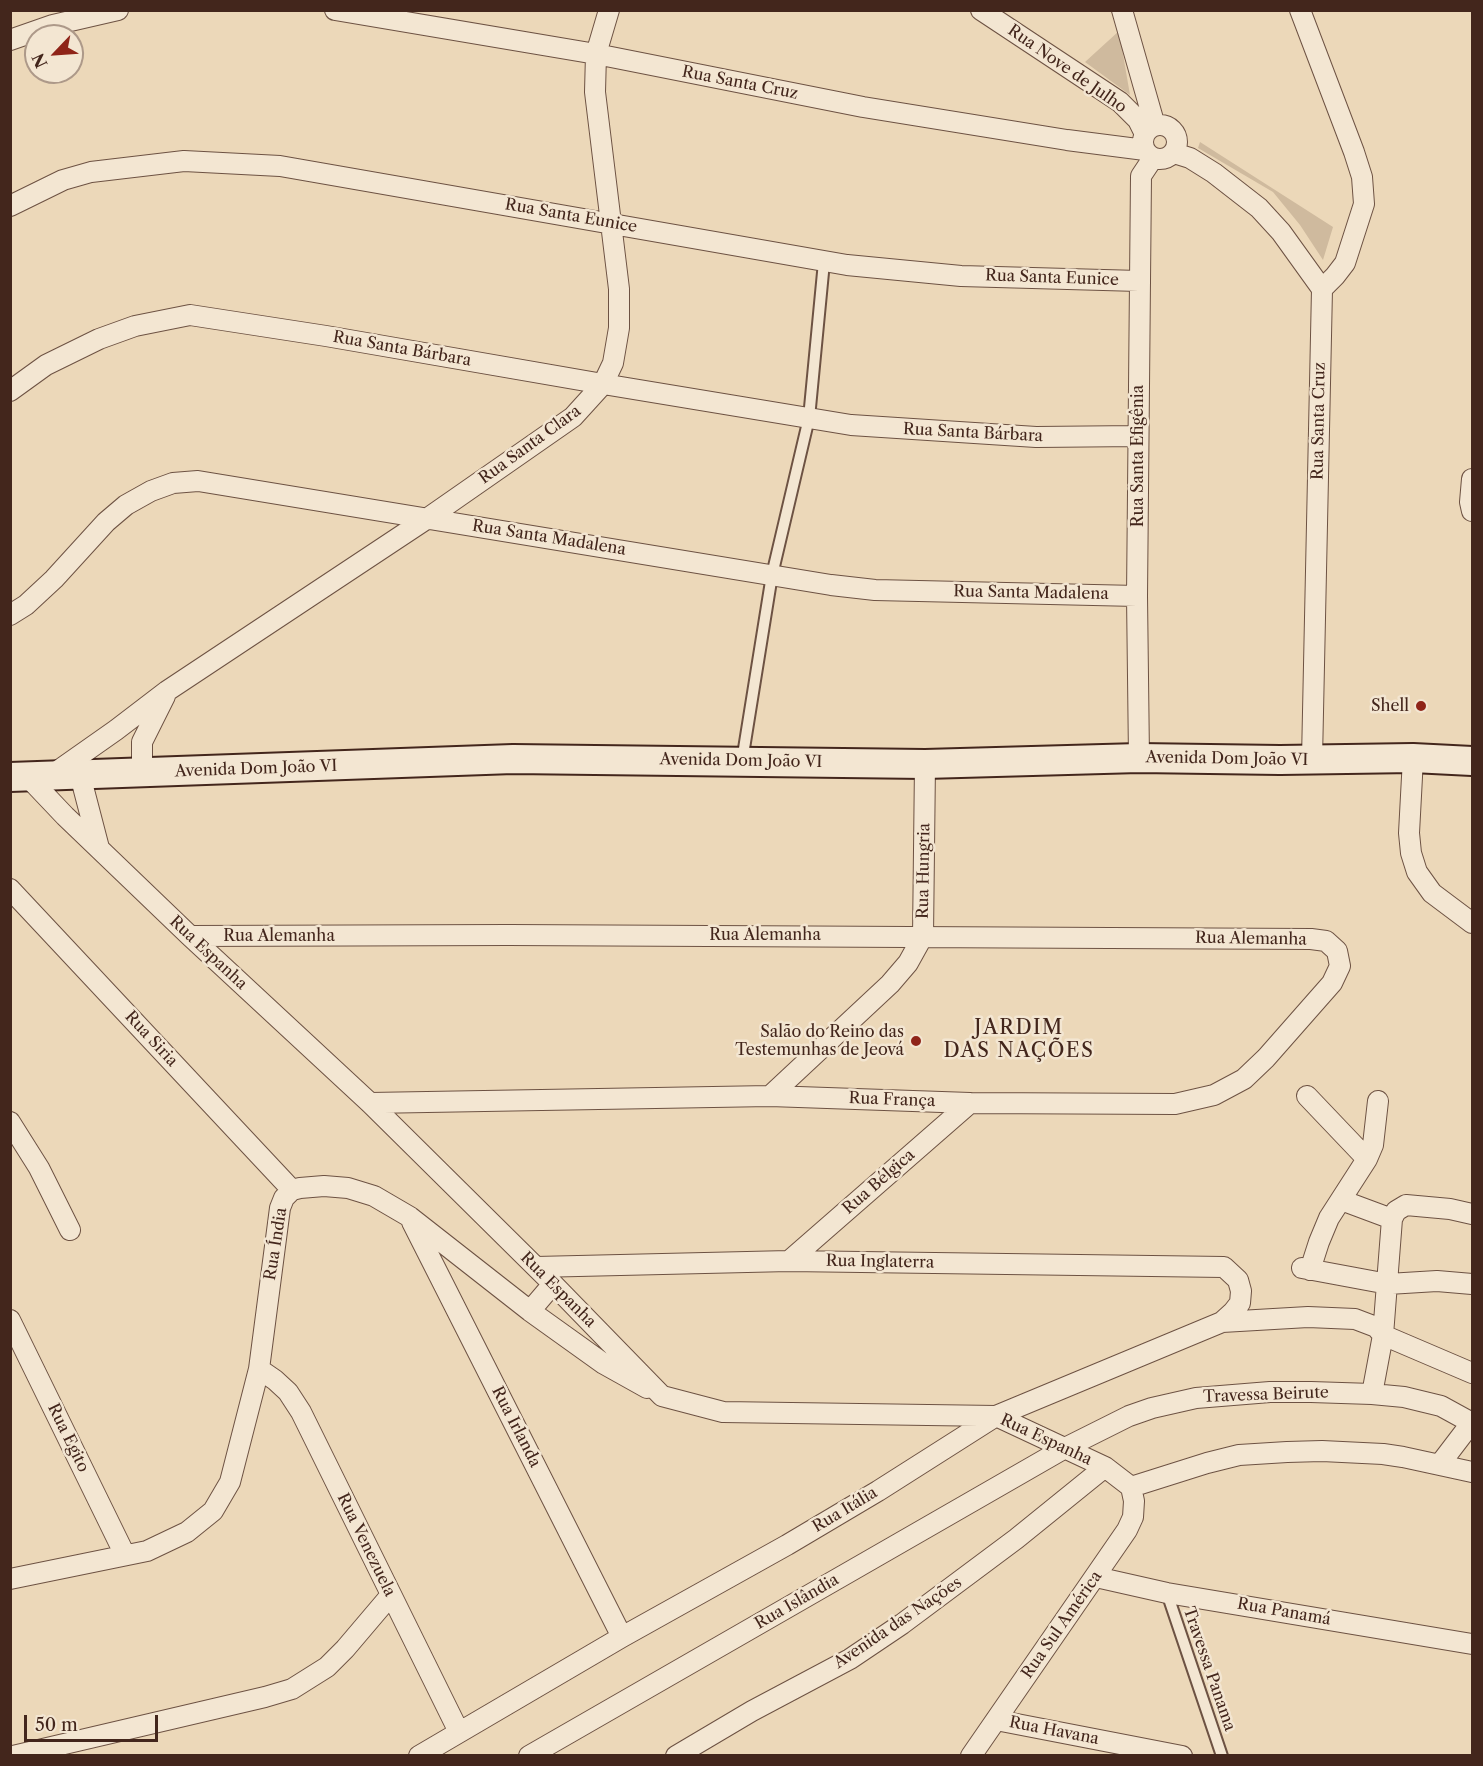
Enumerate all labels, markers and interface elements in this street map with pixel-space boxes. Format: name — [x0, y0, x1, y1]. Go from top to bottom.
street label: Rua Nove de Julho — [1004, 21, 1130, 117]
north arrow — [24, 24, 84, 84]
text: N — [27, 50, 52, 71]
street label: Rua Santa Cruz — [680, 62, 800, 104]
street label: Rua Santa Eunice — [503, 195, 639, 237]
street label: Rua Santa Eunice — [985, 266, 1119, 290]
street label: Rua Santa Bárbara — [331, 327, 473, 371]
street label: Rua Santa Cruz — [1308, 362, 1330, 480]
street label: Rua Santa Efigênia — [1128, 385, 1148, 527]
street label: Rua Santa Clara — [475, 402, 585, 488]
street label: Rua Santa Bárbara — [903, 420, 1043, 446]
street label: Rua Santa Madalena — [471, 516, 627, 560]
street label: Rua Santa Madalena — [953, 582, 1109, 604]
place label: Shell — [1371, 696, 1409, 716]
marker: Shell — [1414, 699, 1428, 713]
street label: Avenida Dom João VI — [1146, 748, 1308, 770]
street label: Avenida Dom João VI — [660, 750, 822, 772]
street label: Avenida Dom João VI — [174, 757, 338, 781]
street label: Rua Hungria — [914, 823, 934, 919]
street label: Rua Espanha — [165, 912, 251, 994]
street label: Rua Alemanha — [709, 925, 821, 945]
street label: Rua Alemanha — [223, 926, 335, 946]
street label: Rua Alemanha — [1195, 928, 1307, 950]
street label: Rua Siria — [121, 1007, 181, 1071]
district label: JARDIM DAS NAÇÕES — [944, 1016, 1094, 1063]
place label: Salão do Reino das Testemunhas de Jeová — [735, 1022, 904, 1060]
marker: Salão do Reino das Testemunhas de Jeová — [909, 1034, 923, 1048]
street label: Rua França — [848, 1089, 936, 1111]
street label: Rua Bélgica — [839, 1145, 919, 1219]
street label: Rua Índia — [261, 1206, 291, 1282]
street label: Rua Espanha — [516, 1248, 600, 1332]
street label: Rua Inglaterra — [826, 1251, 934, 1273]
street label: Rua Irlanda — [487, 1383, 545, 1471]
street label: Travessa Beirute — [1203, 1383, 1329, 1407]
street label: Rua Egito — [43, 1401, 93, 1475]
street label: Rua Espanha — [997, 1410, 1095, 1470]
street label: Rua Itália — [809, 1483, 881, 1537]
street label: Rua Venezuela — [333, 1490, 399, 1600]
street label: Rua Sul América — [1018, 1568, 1106, 1682]
street label: Rua Islândia — [752, 1570, 842, 1634]
street label: Avenida das Nações — [830, 1573, 966, 1673]
street label: Rua Panamá — [1236, 1594, 1332, 1630]
street label: Travessa Panama — [1179, 1604, 1239, 1734]
scale bar — [27, 1703, 160, 1741]
street label: Rua Havana — [1008, 1713, 1100, 1749]
text: 50 m — [35, 1714, 78, 1736]

